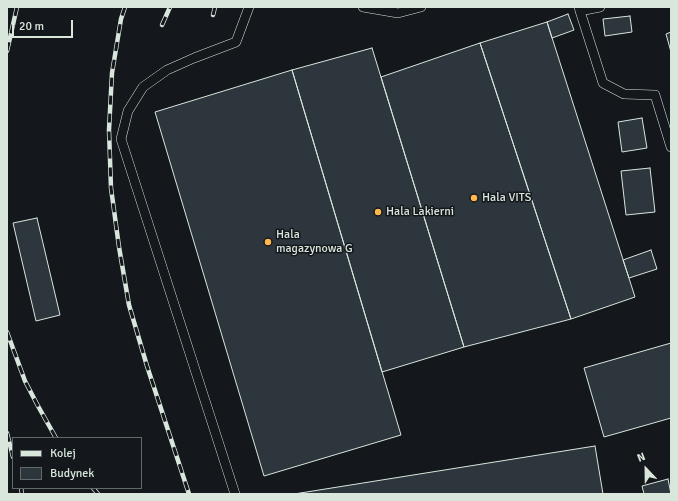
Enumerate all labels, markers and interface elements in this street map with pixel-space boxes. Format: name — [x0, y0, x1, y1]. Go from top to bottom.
scale bar — [14, 12, 75, 38]
text: 20 m — [19, 19, 44, 34]
place label: Hala VITS — [482, 191, 531, 205]
marker: Hala VITS — [469, 193, 479, 203]
place label: Hala Lakierni — [386, 205, 454, 219]
marker: Hala Lakierni — [373, 207, 383, 217]
place label: Hala magazynowa G — [276, 228, 353, 256]
marker: Hala magazynowa G — [263, 237, 273, 247]
legend — [12, 437, 142, 489]
text: Kolej — [50, 446, 76, 461]
north arrow — [626, 449, 666, 489]
text: N — [635, 450, 647, 465]
text: Budynek — [50, 466, 94, 481]

